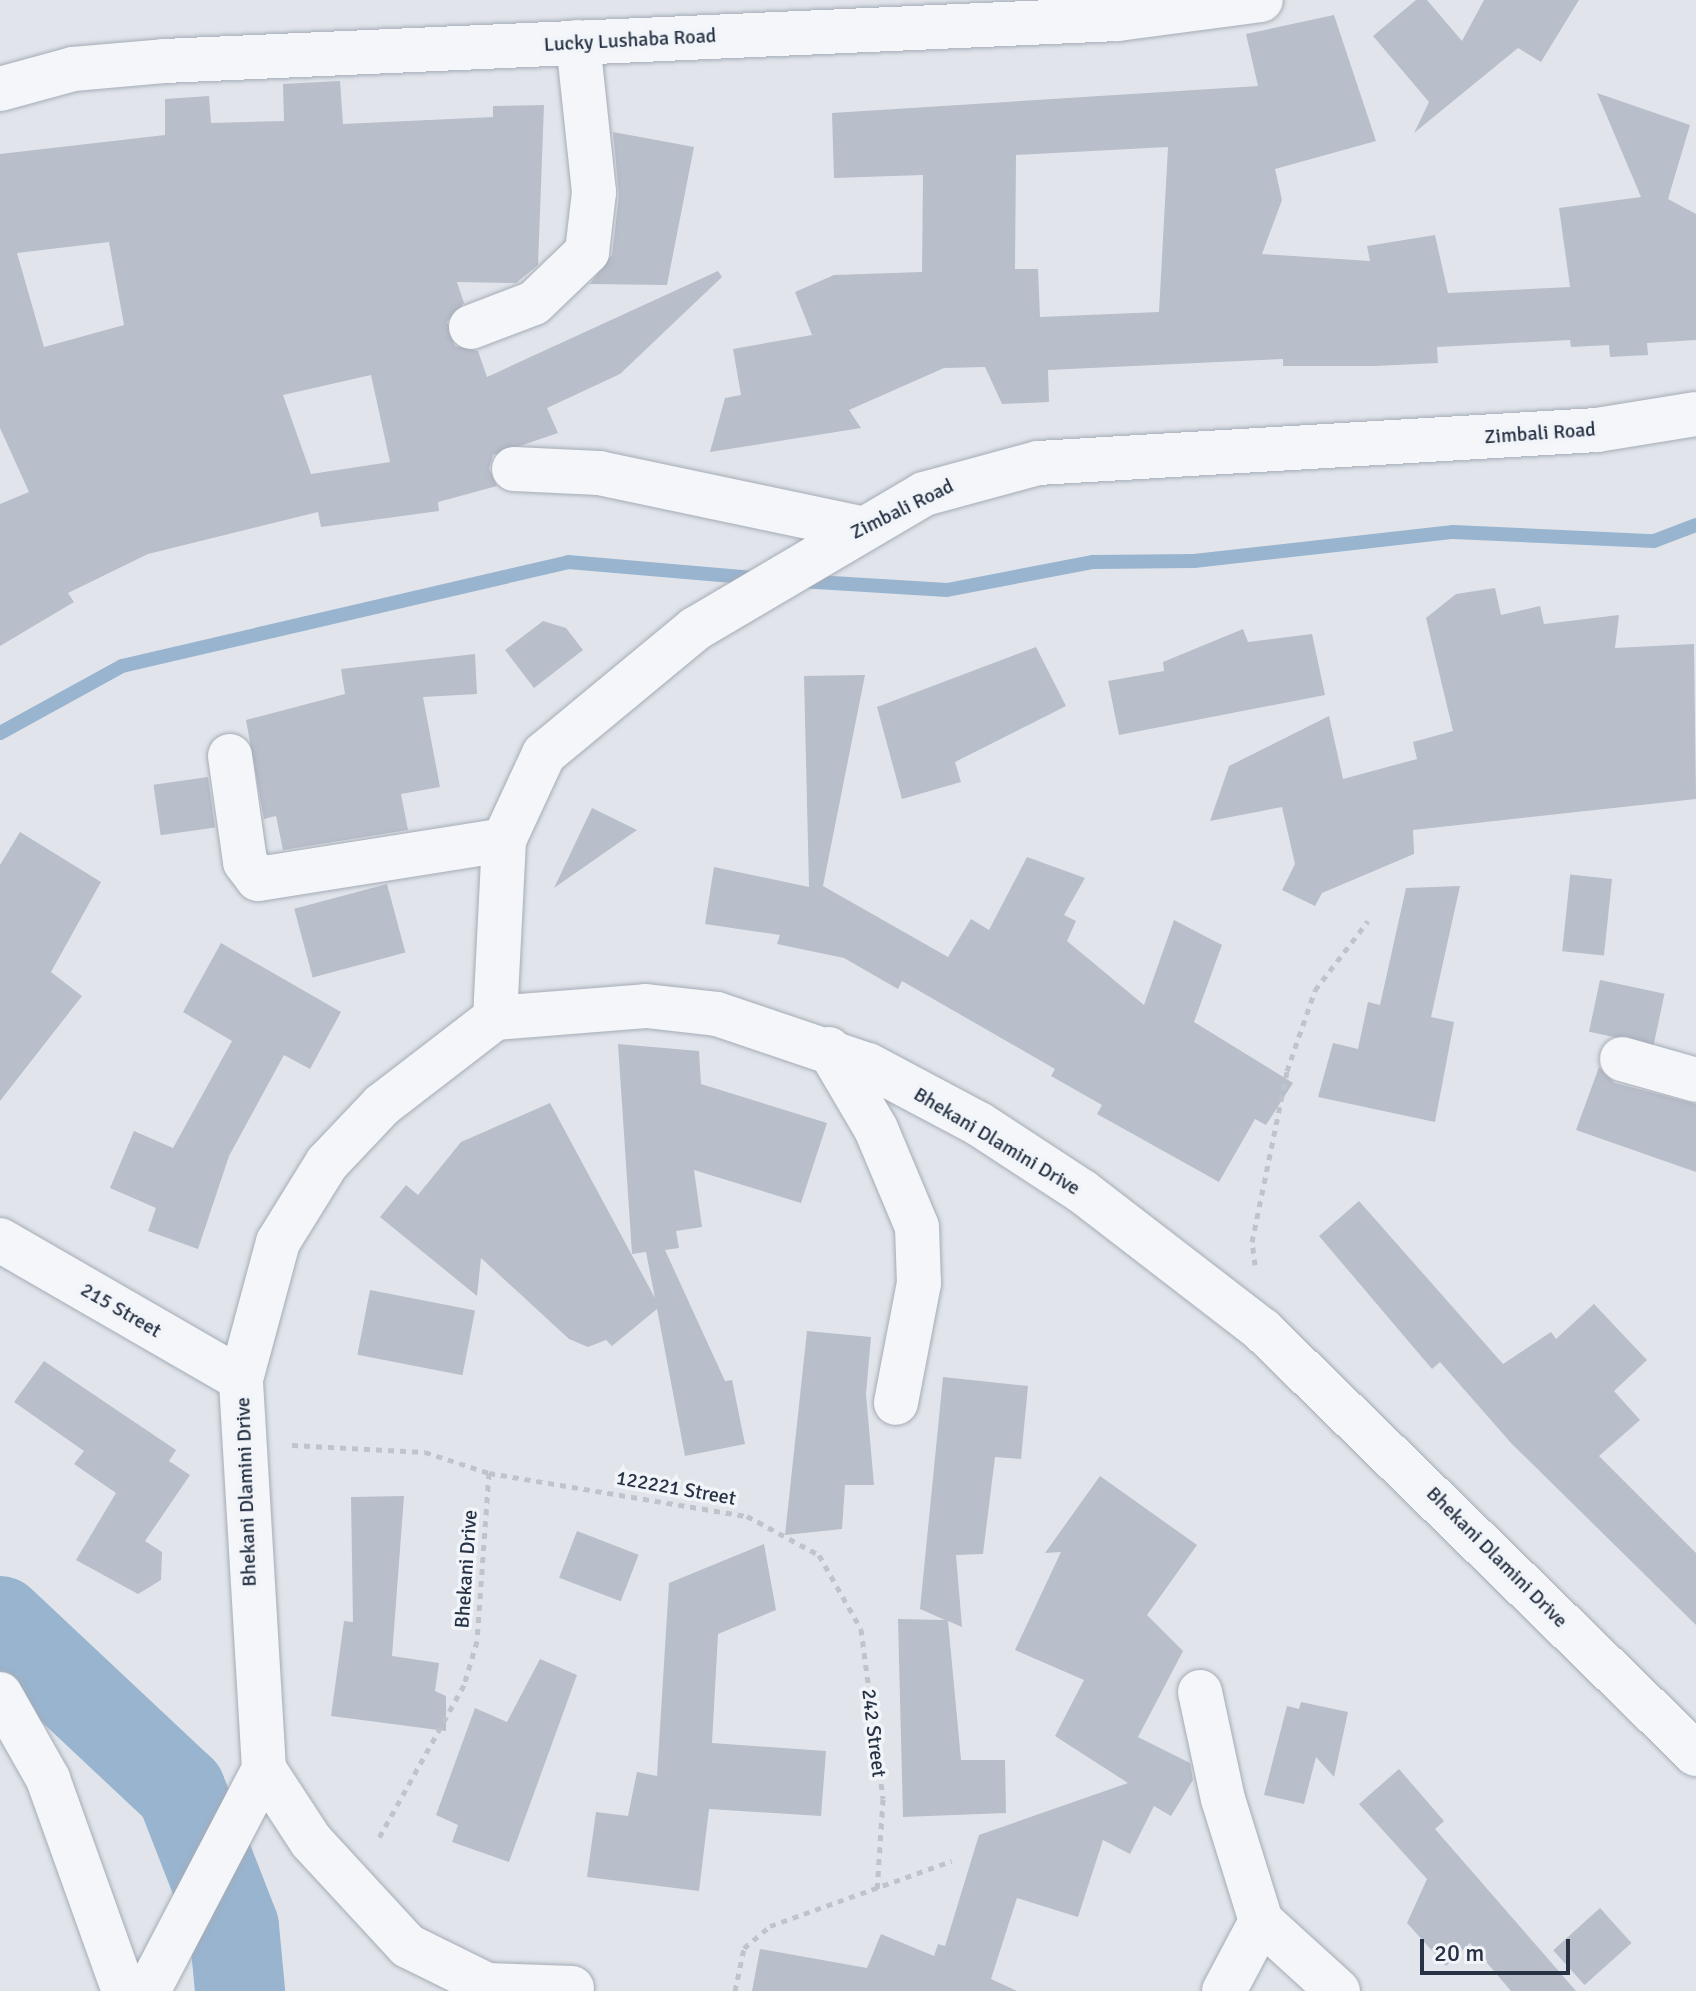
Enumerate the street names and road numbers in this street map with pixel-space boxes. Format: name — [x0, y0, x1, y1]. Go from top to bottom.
street label: Lucky Lushaba Road — [543, 23, 717, 57]
street label: Zimbali Road — [1483, 417, 1597, 449]
street label: Zimbali Road — [847, 474, 957, 544]
street label: Bhekani Dlamini Drive — [910, 1082, 1084, 1200]
street label: 215 Street — [77, 1277, 165, 1343]
street label: Bhekani Dlamini Drive — [231, 1397, 261, 1587]
street label: 122221 Street — [614, 1466, 738, 1510]
street label: Bhekani Dlamini Drive — [1421, 1481, 1573, 1633]
street label: Bhekani Drive — [450, 1509, 482, 1629]
street label: 242 Street — [857, 1687, 891, 1779]

